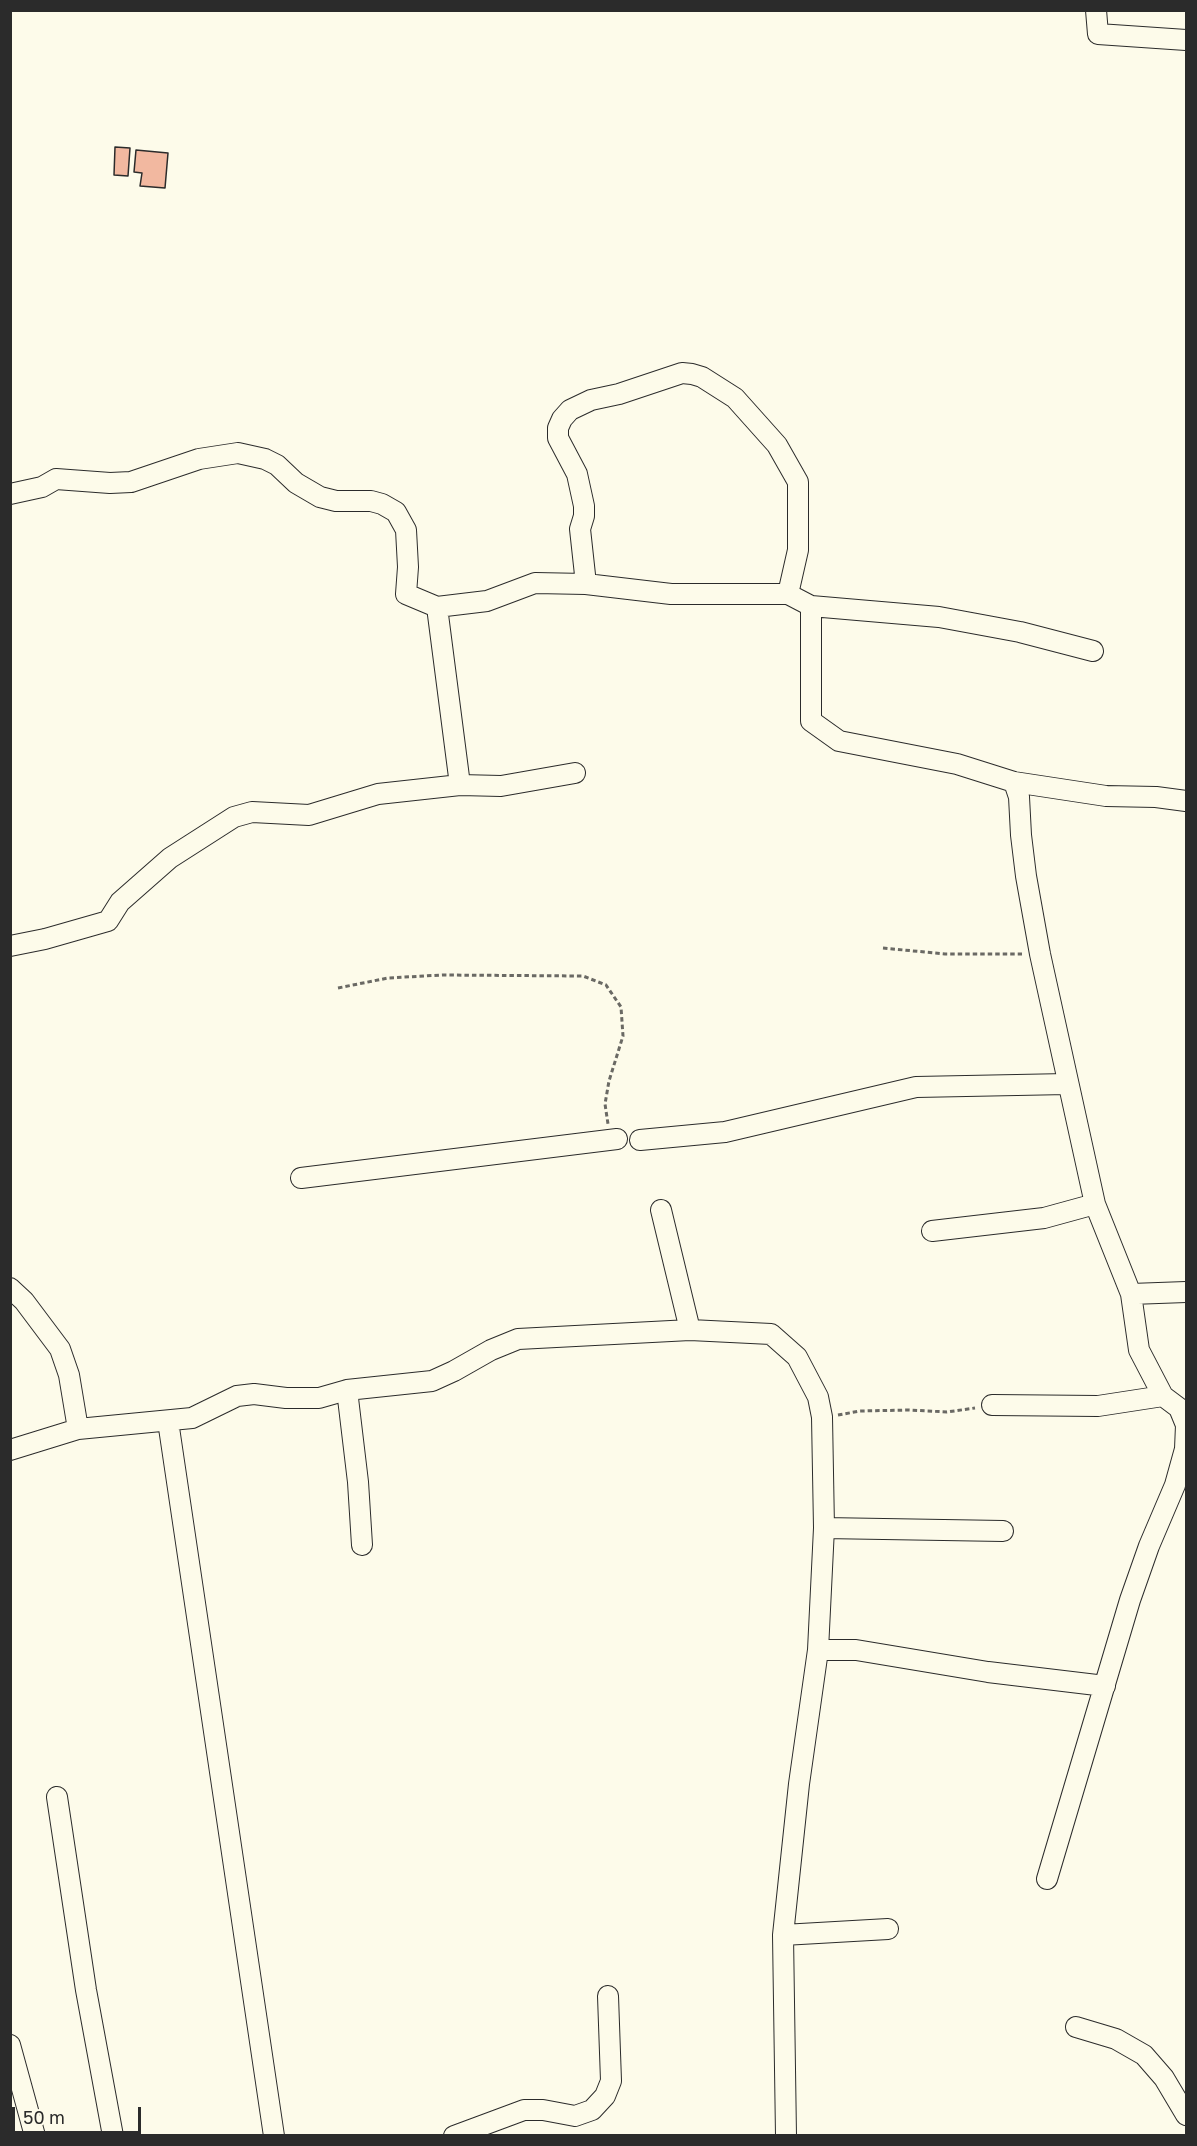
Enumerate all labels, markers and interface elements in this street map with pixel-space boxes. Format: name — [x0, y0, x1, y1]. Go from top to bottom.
scale bar — [15, 2095, 144, 2133]
text: 50 m — [23, 2106, 65, 2128]

